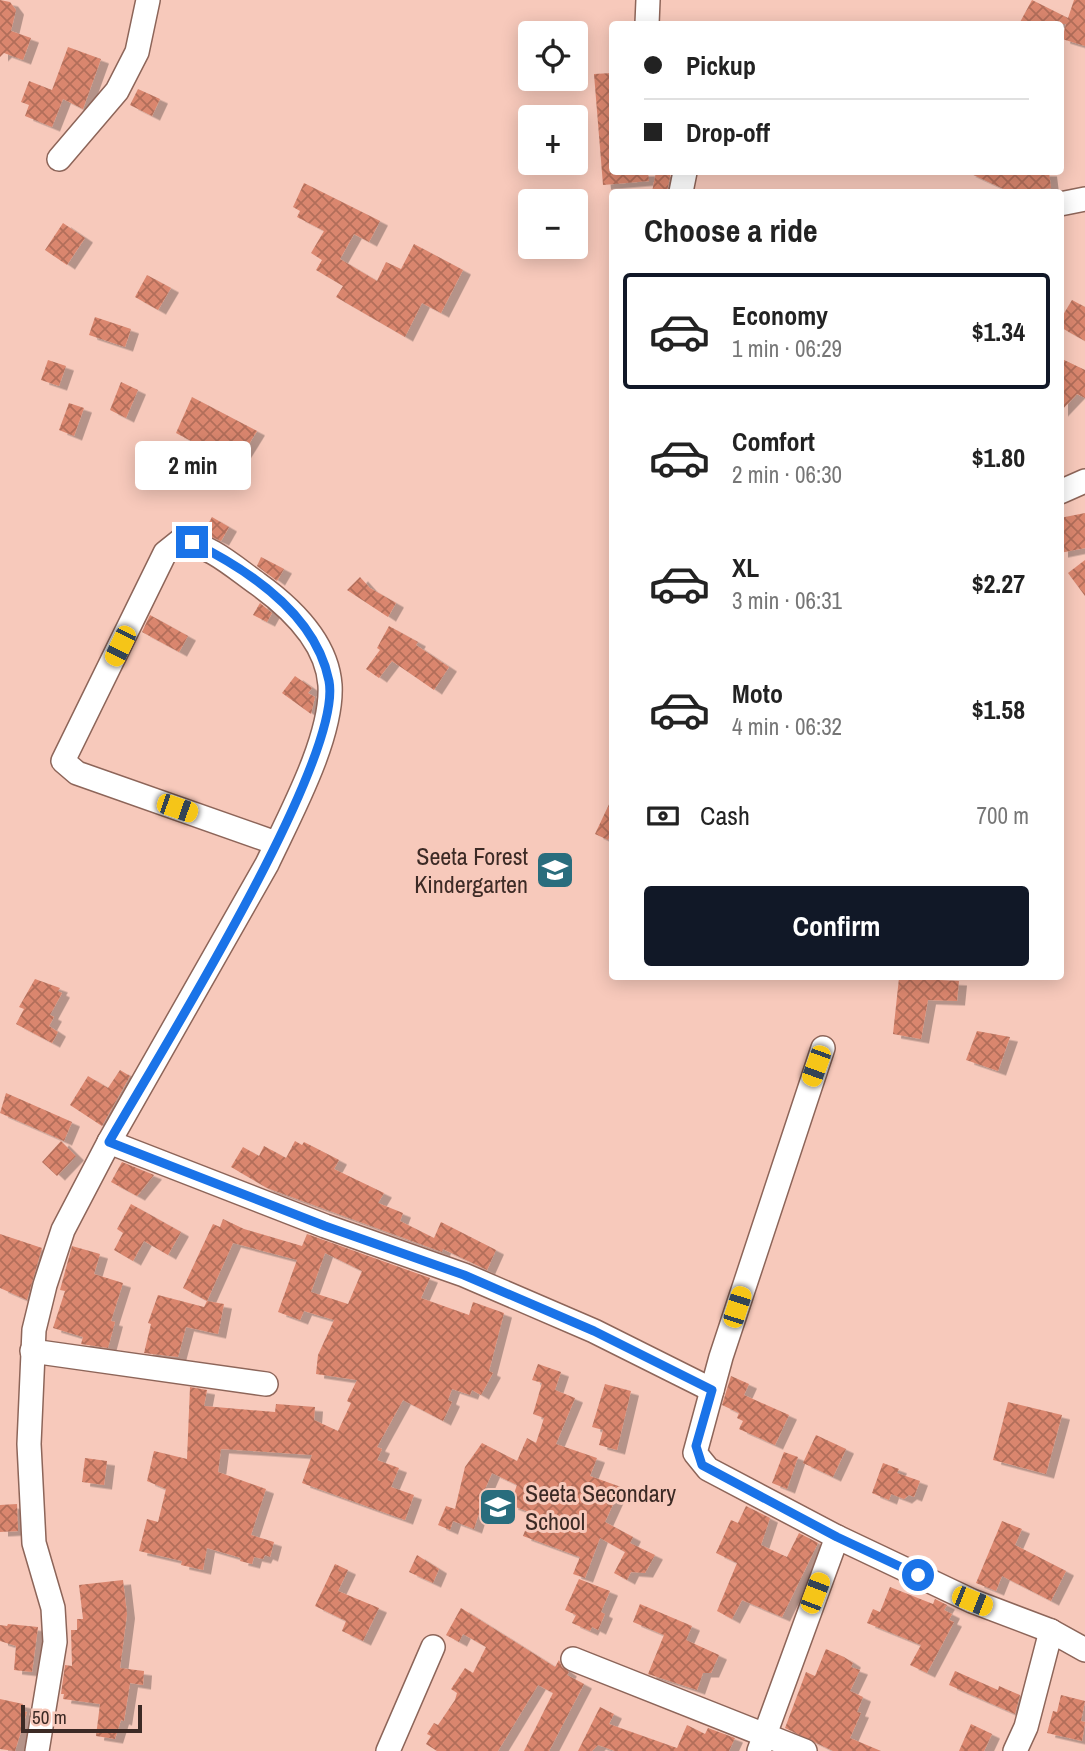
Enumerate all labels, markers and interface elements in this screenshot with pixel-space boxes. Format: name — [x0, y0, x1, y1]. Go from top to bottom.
map controls — [518, 21, 588, 259]
button: locate — [518, 21, 588, 91]
text: Pickup — [686, 48, 756, 83]
button: + — [518, 105, 588, 175]
text: Drop-off — [686, 115, 770, 150]
button: − — [518, 189, 588, 259]
text: Choose a ride — [644, 209, 818, 252]
text: Economy — [732, 298, 828, 333]
icon: car — [648, 300, 711, 363]
text: $1.34 — [972, 314, 1025, 349]
text: 1 min · 06:29 — [732, 333, 842, 364]
text: Comfort — [732, 424, 815, 459]
icon: car — [648, 426, 711, 489]
callout: 2 min — [134, 440, 250, 490]
text: $1.80 — [972, 440, 1025, 475]
text: 2 min — [168, 450, 218, 481]
text: 2 min · 06:30 — [732, 459, 842, 490]
route end — [176, 526, 208, 558]
text: XL — [732, 550, 759, 585]
icon: car — [648, 552, 711, 615]
text: $2.27 — [972, 566, 1025, 601]
text: 3 min · 06:31 — [732, 585, 842, 616]
car — [102, 623, 139, 669]
text: Moto — [732, 676, 783, 711]
icon: car — [648, 678, 711, 741]
text: $1.58 — [972, 692, 1025, 727]
text: 4 min · 06:32 — [732, 711, 842, 742]
car — [154, 791, 201, 825]
icon: cash — [644, 797, 682, 835]
text: Cash — [700, 798, 750, 833]
text: 700 m — [977, 800, 1029, 831]
place label: Seeta Forest Kindergarten — [414, 840, 529, 900]
school or university icon: Seeta Forest Kindergarten — [534, 849, 576, 891]
button: Confirm — [644, 886, 1029, 966]
car — [799, 1043, 834, 1089]
car — [721, 1284, 754, 1330]
place label: Seeta Secondary School — [525, 1477, 676, 1537]
school or university icon: Seeta Secondary School — [477, 1486, 519, 1528]
route start — [902, 1559, 934, 1591]
car — [798, 1570, 833, 1616]
car — [949, 1583, 996, 1619]
scale bar — [21, 1702, 142, 1734]
text: 50 m — [32, 1704, 67, 1730]

